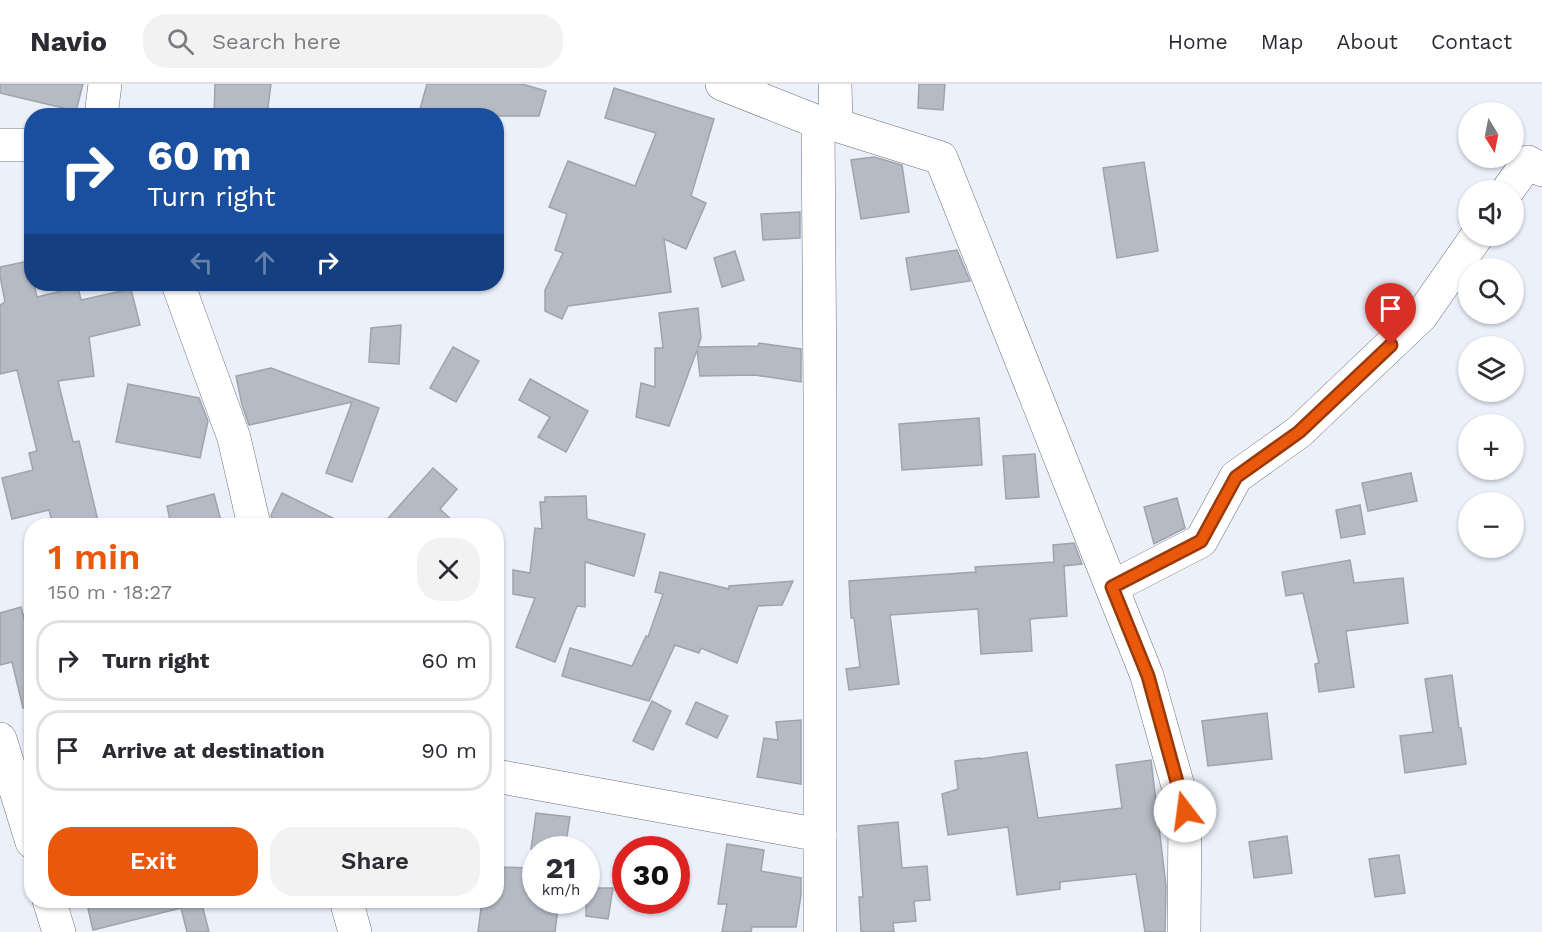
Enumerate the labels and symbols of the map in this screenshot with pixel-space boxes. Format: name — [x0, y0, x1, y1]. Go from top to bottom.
north arrow — [1458, 102, 1524, 168]
pin — [1365, 283, 1416, 345]
position arrow — [1153, 779, 1217, 843]
speed limit sign: 30 — [612, 836, 690, 914]

